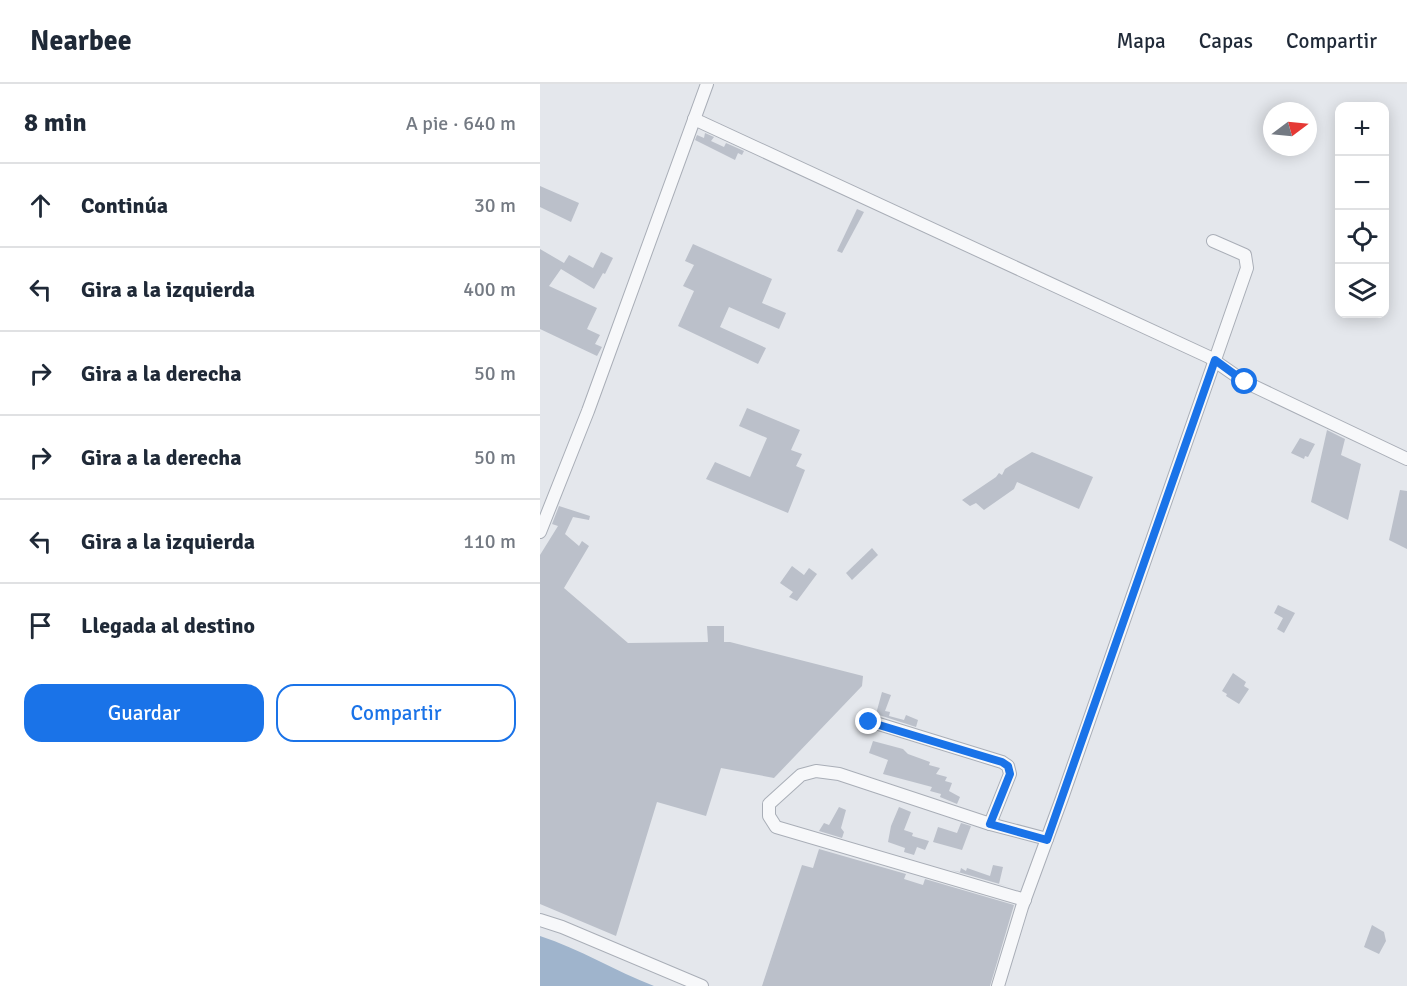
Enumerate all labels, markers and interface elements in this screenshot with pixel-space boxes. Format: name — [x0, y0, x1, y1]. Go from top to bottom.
text: Nearbee — [30, 24, 132, 58]
text: Mapa — [1116, 28, 1166, 54]
text: Capas — [1199, 28, 1253, 54]
text: Compartir — [1286, 28, 1377, 54]
north arrow — [1263, 102, 1317, 156]
map controls — [1335, 102, 1389, 318]
button: + — [1335, 102, 1389, 156]
text: 8 min — [24, 107, 87, 139]
text: A pie · 640 m — [406, 111, 516, 136]
button: − — [1335, 156, 1389, 210]
icon: ahead — [24, 189, 57, 222]
text: Continúa — [81, 192, 168, 219]
text: 30 m — [474, 193, 516, 218]
button: locate — [1335, 210, 1389, 264]
button: layers — [1335, 264, 1389, 318]
icon: left — [24, 273, 57, 306]
text: Gira a la izquierda — [81, 276, 255, 303]
text: 400 m — [463, 277, 516, 302]
icon: right — [24, 357, 57, 390]
text: Gira a la derecha — [81, 360, 242, 387]
text: 50 m — [474, 361, 516, 386]
route start — [1231, 368, 1257, 394]
icon: right — [24, 441, 57, 474]
text: Gira a la derecha — [81, 444, 242, 471]
text: 50 m — [474, 445, 516, 470]
icon: left — [24, 525, 57, 558]
text: Gira a la izquierda — [81, 528, 255, 555]
text: 110 m — [463, 529, 516, 554]
icon: arrive — [24, 609, 57, 642]
text: Llegada al destino — [81, 612, 255, 639]
button: Guardar — [24, 684, 264, 742]
button: Compartir — [276, 684, 516, 742]
route end — [855, 708, 881, 734]

